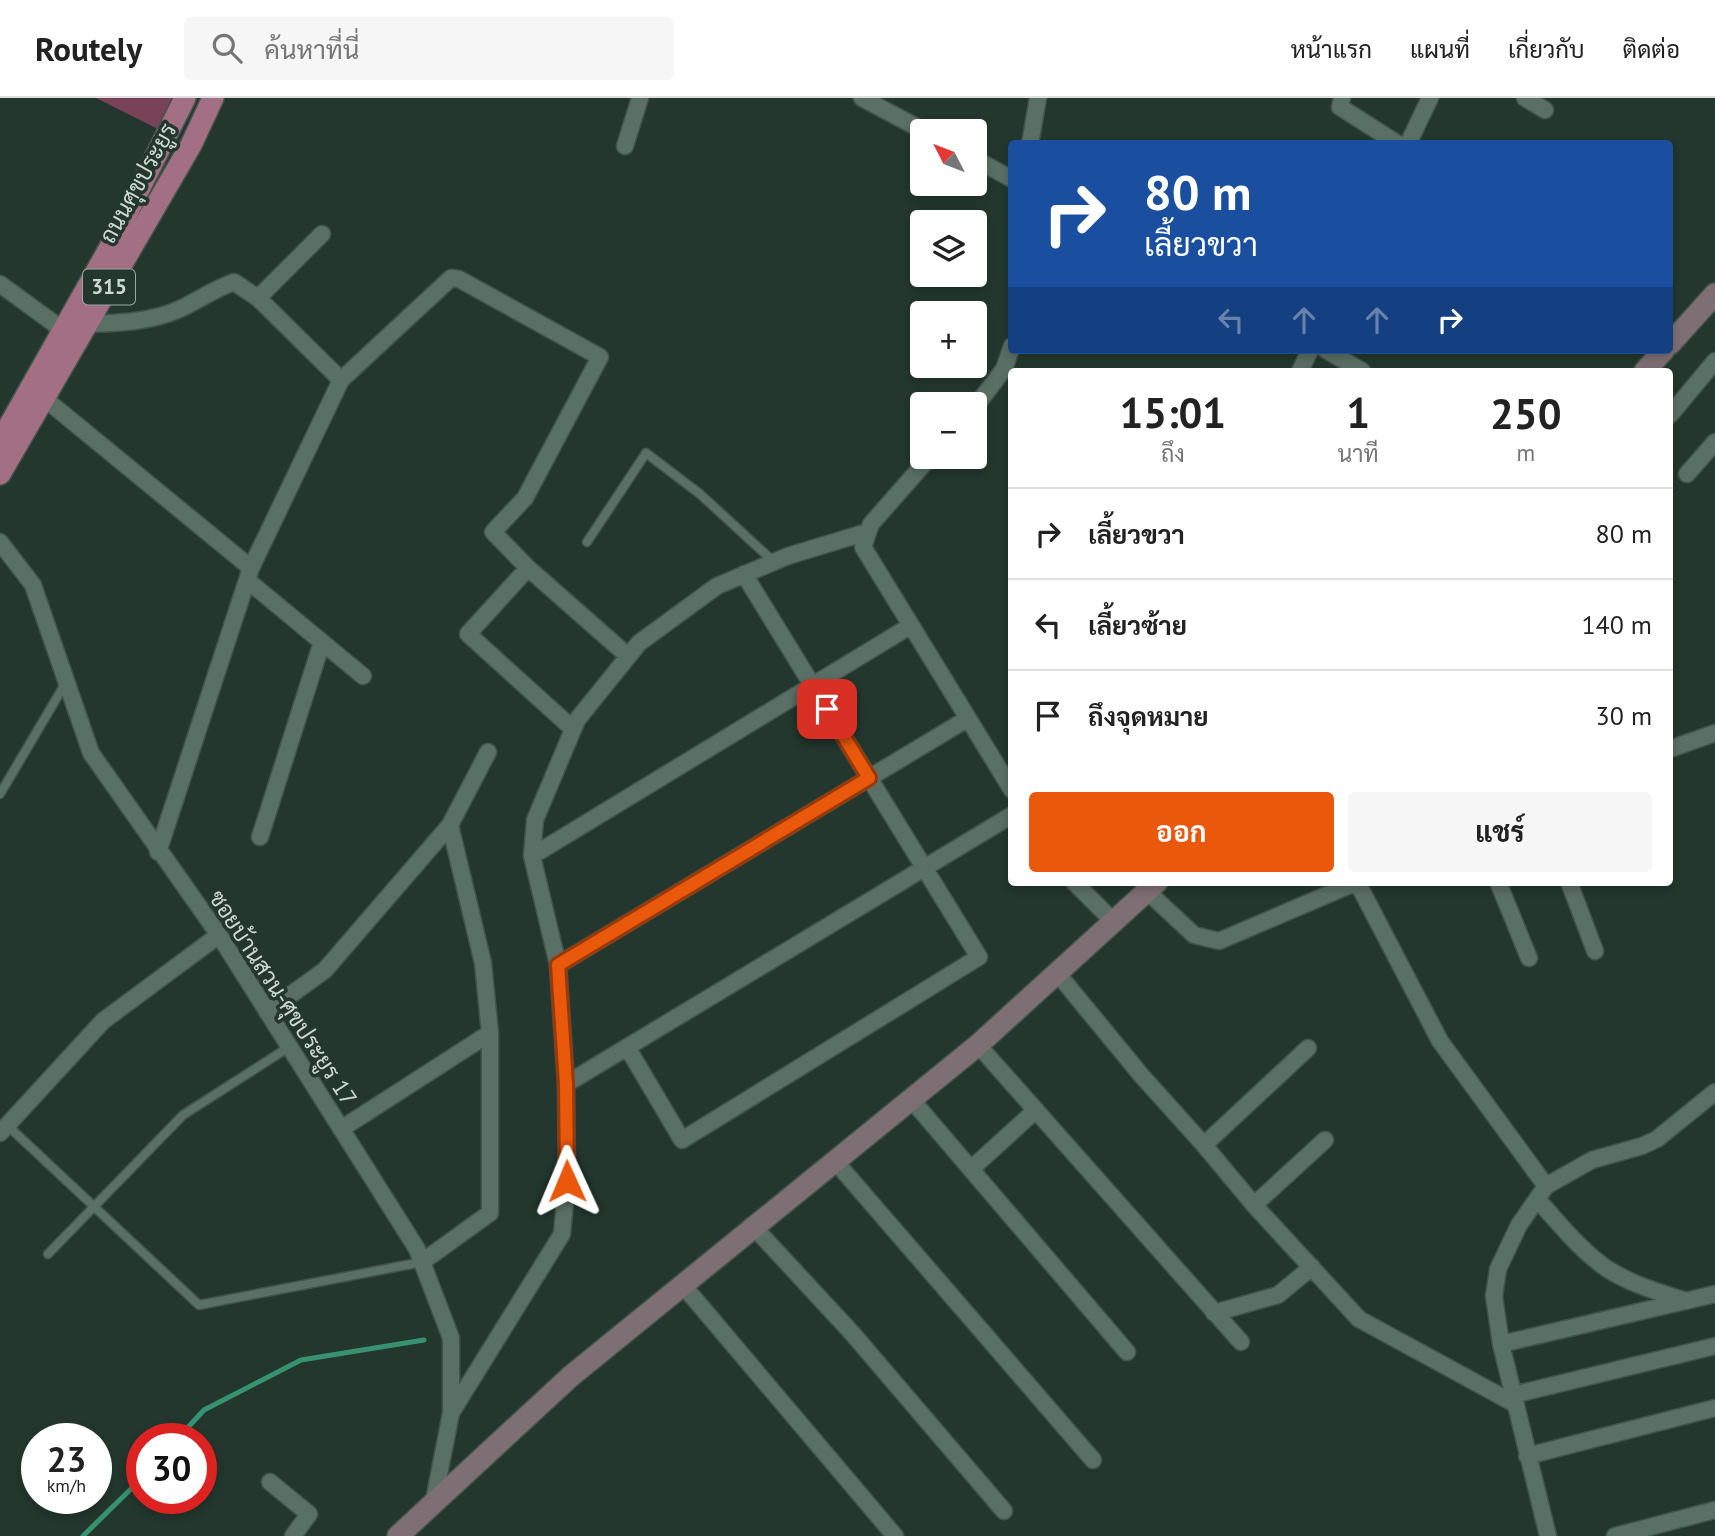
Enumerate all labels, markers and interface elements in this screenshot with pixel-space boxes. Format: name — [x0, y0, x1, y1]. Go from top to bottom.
search box — [184, 17, 674, 80]
text: Routely — [35, 27, 142, 70]
icon: search — [208, 29, 246, 67]
text: ค้นหาที่นี่ — [264, 33, 359, 66]
text: หน้าแรก — [1291, 34, 1372, 65]
text: แผนที่ — [1410, 34, 1470, 65]
text: เกี่ยวกับ — [1508, 34, 1585, 65]
text: ติดต่อ — [1623, 34, 1680, 65]
street label: ถนนศุขประยูร — [93, 118, 185, 249]
north arrow — [910, 119, 987, 196]
map controls — [910, 119, 987, 469]
text: 80 m — [1144, 160, 1251, 224]
icon: right — [1029, 168, 1120, 259]
button: layers — [910, 210, 987, 287]
text: เลี้ยวขวา — [1144, 223, 1258, 265]
road number: 315 — [83, 270, 135, 304]
button: + — [910, 301, 987, 378]
icon: left — [1212, 301, 1250, 339]
icon: ahead — [1285, 301, 1323, 339]
icon: ahead — [1358, 301, 1396, 339]
icon: right — [1431, 301, 1469, 339]
text: 15:01 — [1120, 385, 1226, 440]
text: 1 — [1346, 385, 1370, 440]
text: 250 — [1490, 386, 1561, 441]
button: − — [910, 392, 987, 469]
text: m — [1516, 438, 1535, 467]
text: ถึง — [1161, 439, 1185, 468]
text: นาที — [1338, 439, 1379, 468]
icon: right — [1029, 515, 1067, 553]
text: 80 m — [1596, 517, 1652, 550]
text: เลี้ยวขวา — [1088, 518, 1185, 551]
icon: left — [1029, 606, 1067, 644]
text: 140 m — [1581, 608, 1652, 641]
text: เลี้ยวซ้าย — [1088, 609, 1187, 642]
pin — [797, 679, 857, 739]
icon: arrive — [808, 690, 846, 728]
icon: arrive — [1029, 697, 1067, 735]
text: 30 m — [1596, 699, 1652, 732]
text: ถึงจุดหมาย — [1088, 700, 1209, 733]
button: ออก — [1029, 792, 1334, 872]
button: แชร์ — [1348, 792, 1652, 872]
street label: ซอยบ้านสวน-ศุขประยูร 17 — [200, 885, 364, 1113]
position arrow — [530, 1144, 604, 1218]
speed limit sign: 30 — [126, 1423, 217, 1514]
text: 23 — [47, 1436, 86, 1482]
text: km/h — [47, 1474, 86, 1497]

